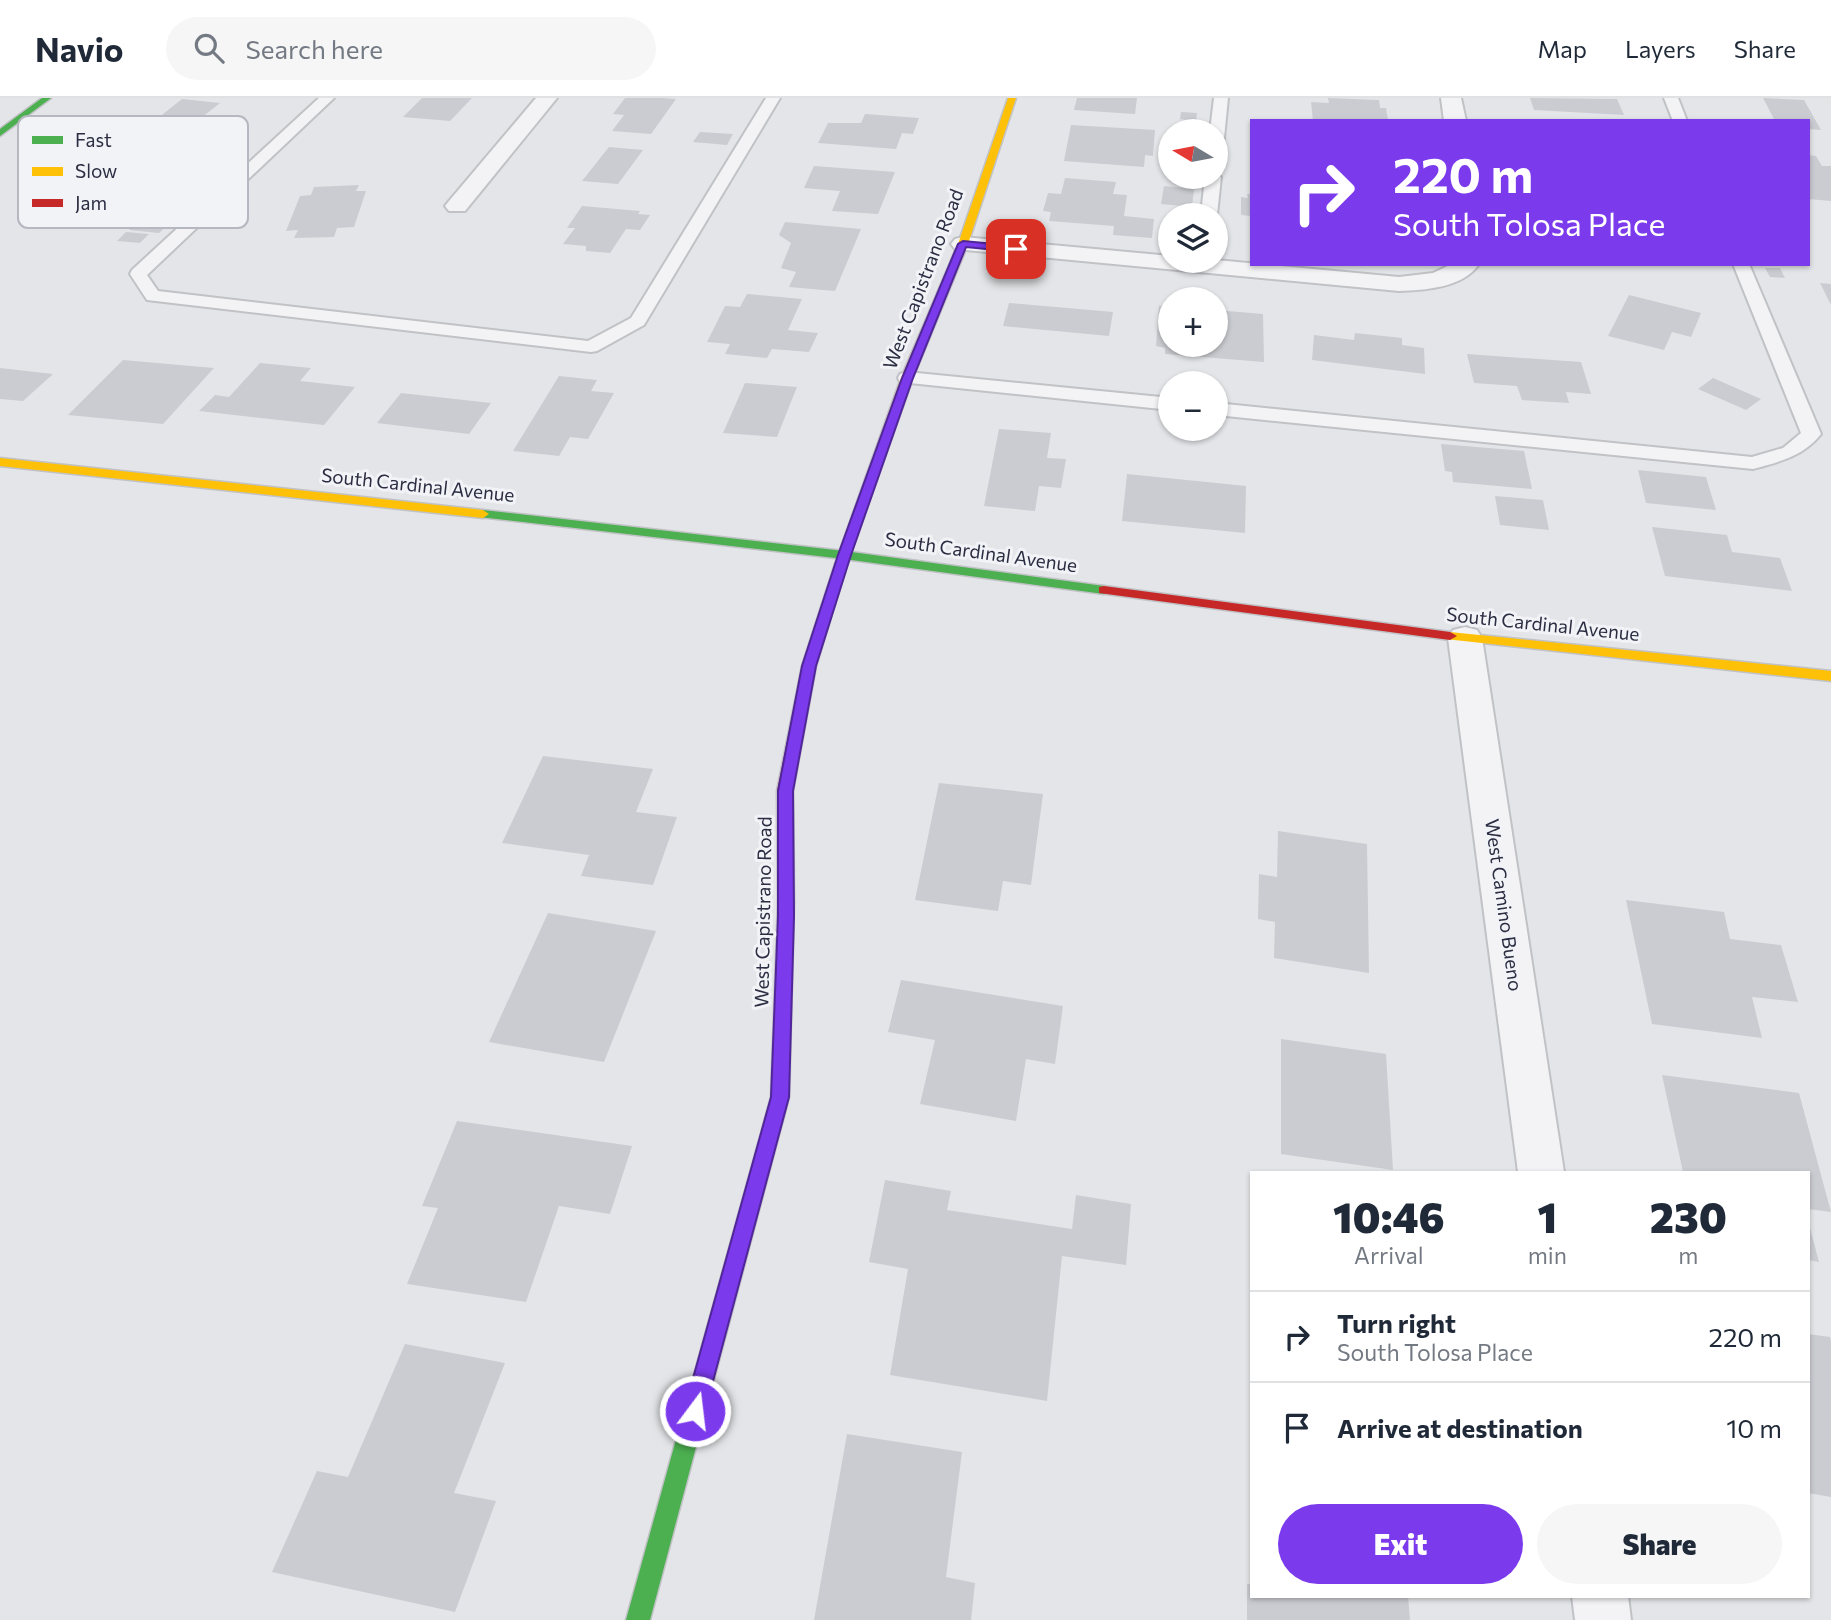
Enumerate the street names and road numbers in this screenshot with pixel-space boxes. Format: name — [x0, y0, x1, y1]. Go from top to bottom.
street label: West Capistrano Road — [878, 185, 968, 372]
street label: South Cardinal Avenue — [320, 463, 516, 506]
street label: South Cardinal Avenue — [883, 527, 1079, 576]
street label: South Cardinal Avenue — [1445, 602, 1641, 645]
street label: West Capistrano Road — [749, 816, 776, 1008]
street label: West Camino Bueno — [1481, 817, 1528, 992]

